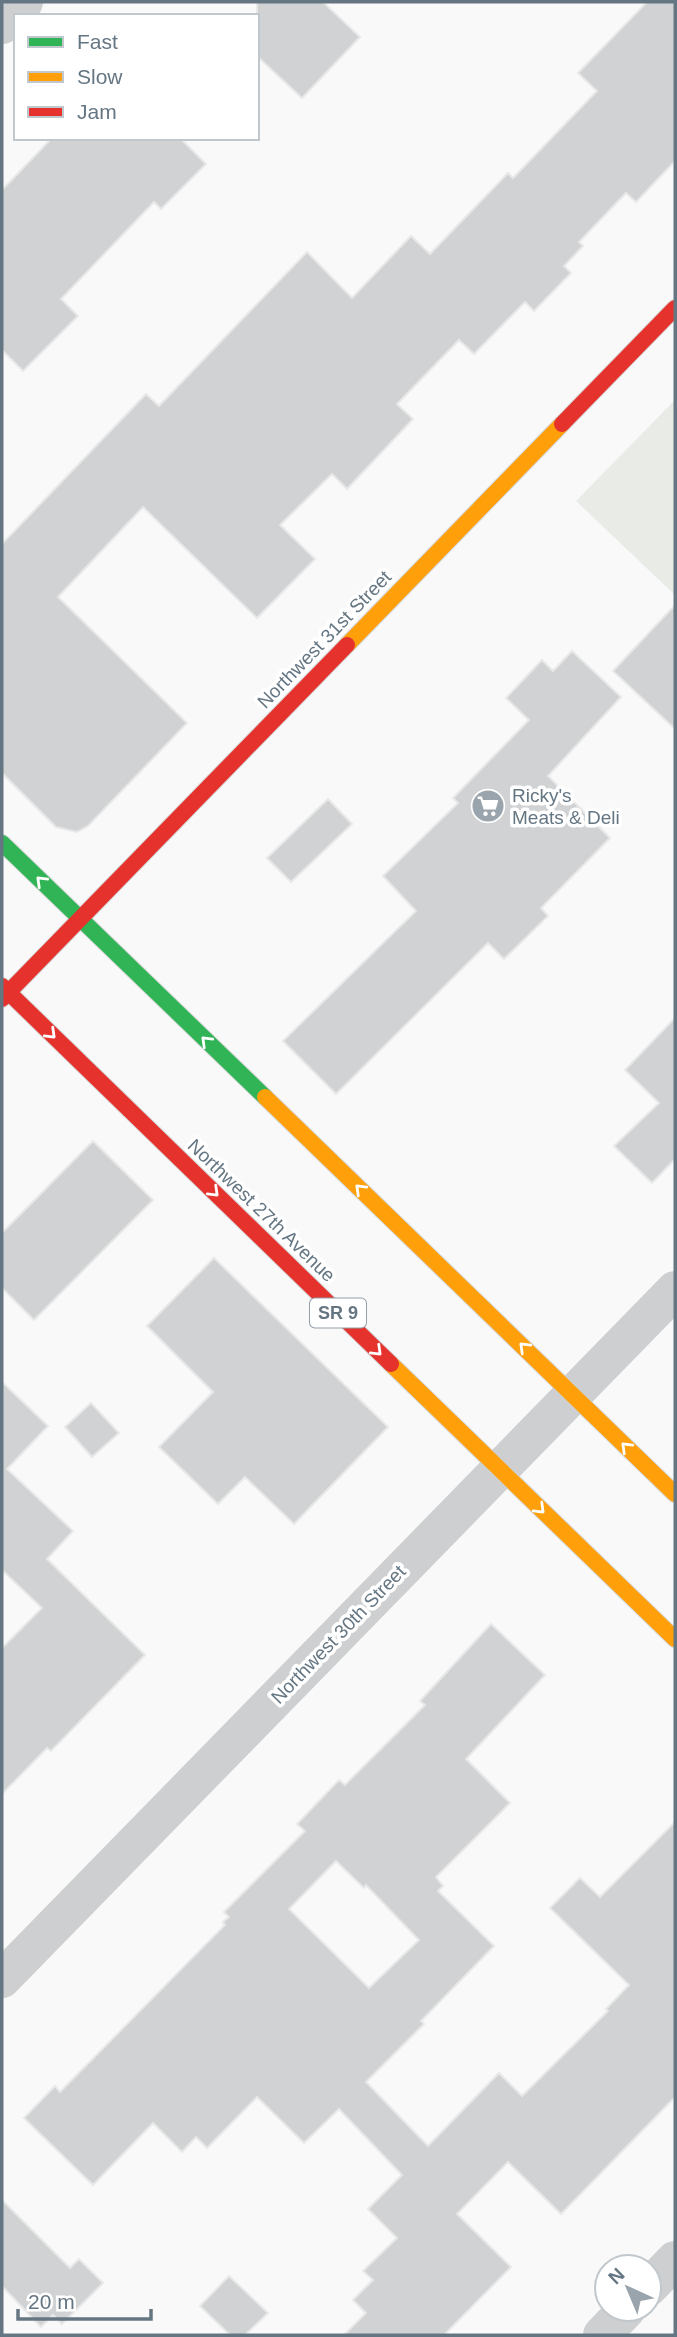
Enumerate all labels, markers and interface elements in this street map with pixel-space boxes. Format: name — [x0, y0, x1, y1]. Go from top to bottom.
legend — [14, 14, 259, 140]
text: Fast — [77, 30, 118, 53]
text: Slow — [77, 65, 123, 88]
text: Jam — [77, 100, 117, 123]
street label: Northwest 31st Street — [253, 566, 396, 712]
place label: Ricky's Meats & Deli — [512, 785, 620, 828]
supermarket icon: Ricky's Meats & Deli — [469, 787, 507, 825]
one-way arrow — [36, 877, 49, 890]
one-way arrow — [42, 1025, 55, 1038]
one-way arrow — [201, 1036, 214, 1049]
street label: Northwest 27th Avenue — [184, 1135, 339, 1286]
one-way arrow — [206, 1184, 219, 1197]
one-way arrow — [355, 1185, 368, 1198]
road number: SR 9 — [310, 1298, 366, 1328]
one-way arrow — [369, 1342, 382, 1355]
one-way arrow — [519, 1343, 532, 1356]
one-way arrow — [622, 1442, 635, 1455]
one-way arrow — [532, 1501, 545, 1514]
street label: Northwest 30th Street — [267, 1560, 410, 1708]
north arrow — [593, 2253, 663, 2323]
text: N — [604, 2264, 629, 2288]
scale bar — [18, 2278, 150, 2322]
text: 20 m — [28, 2290, 75, 2313]

